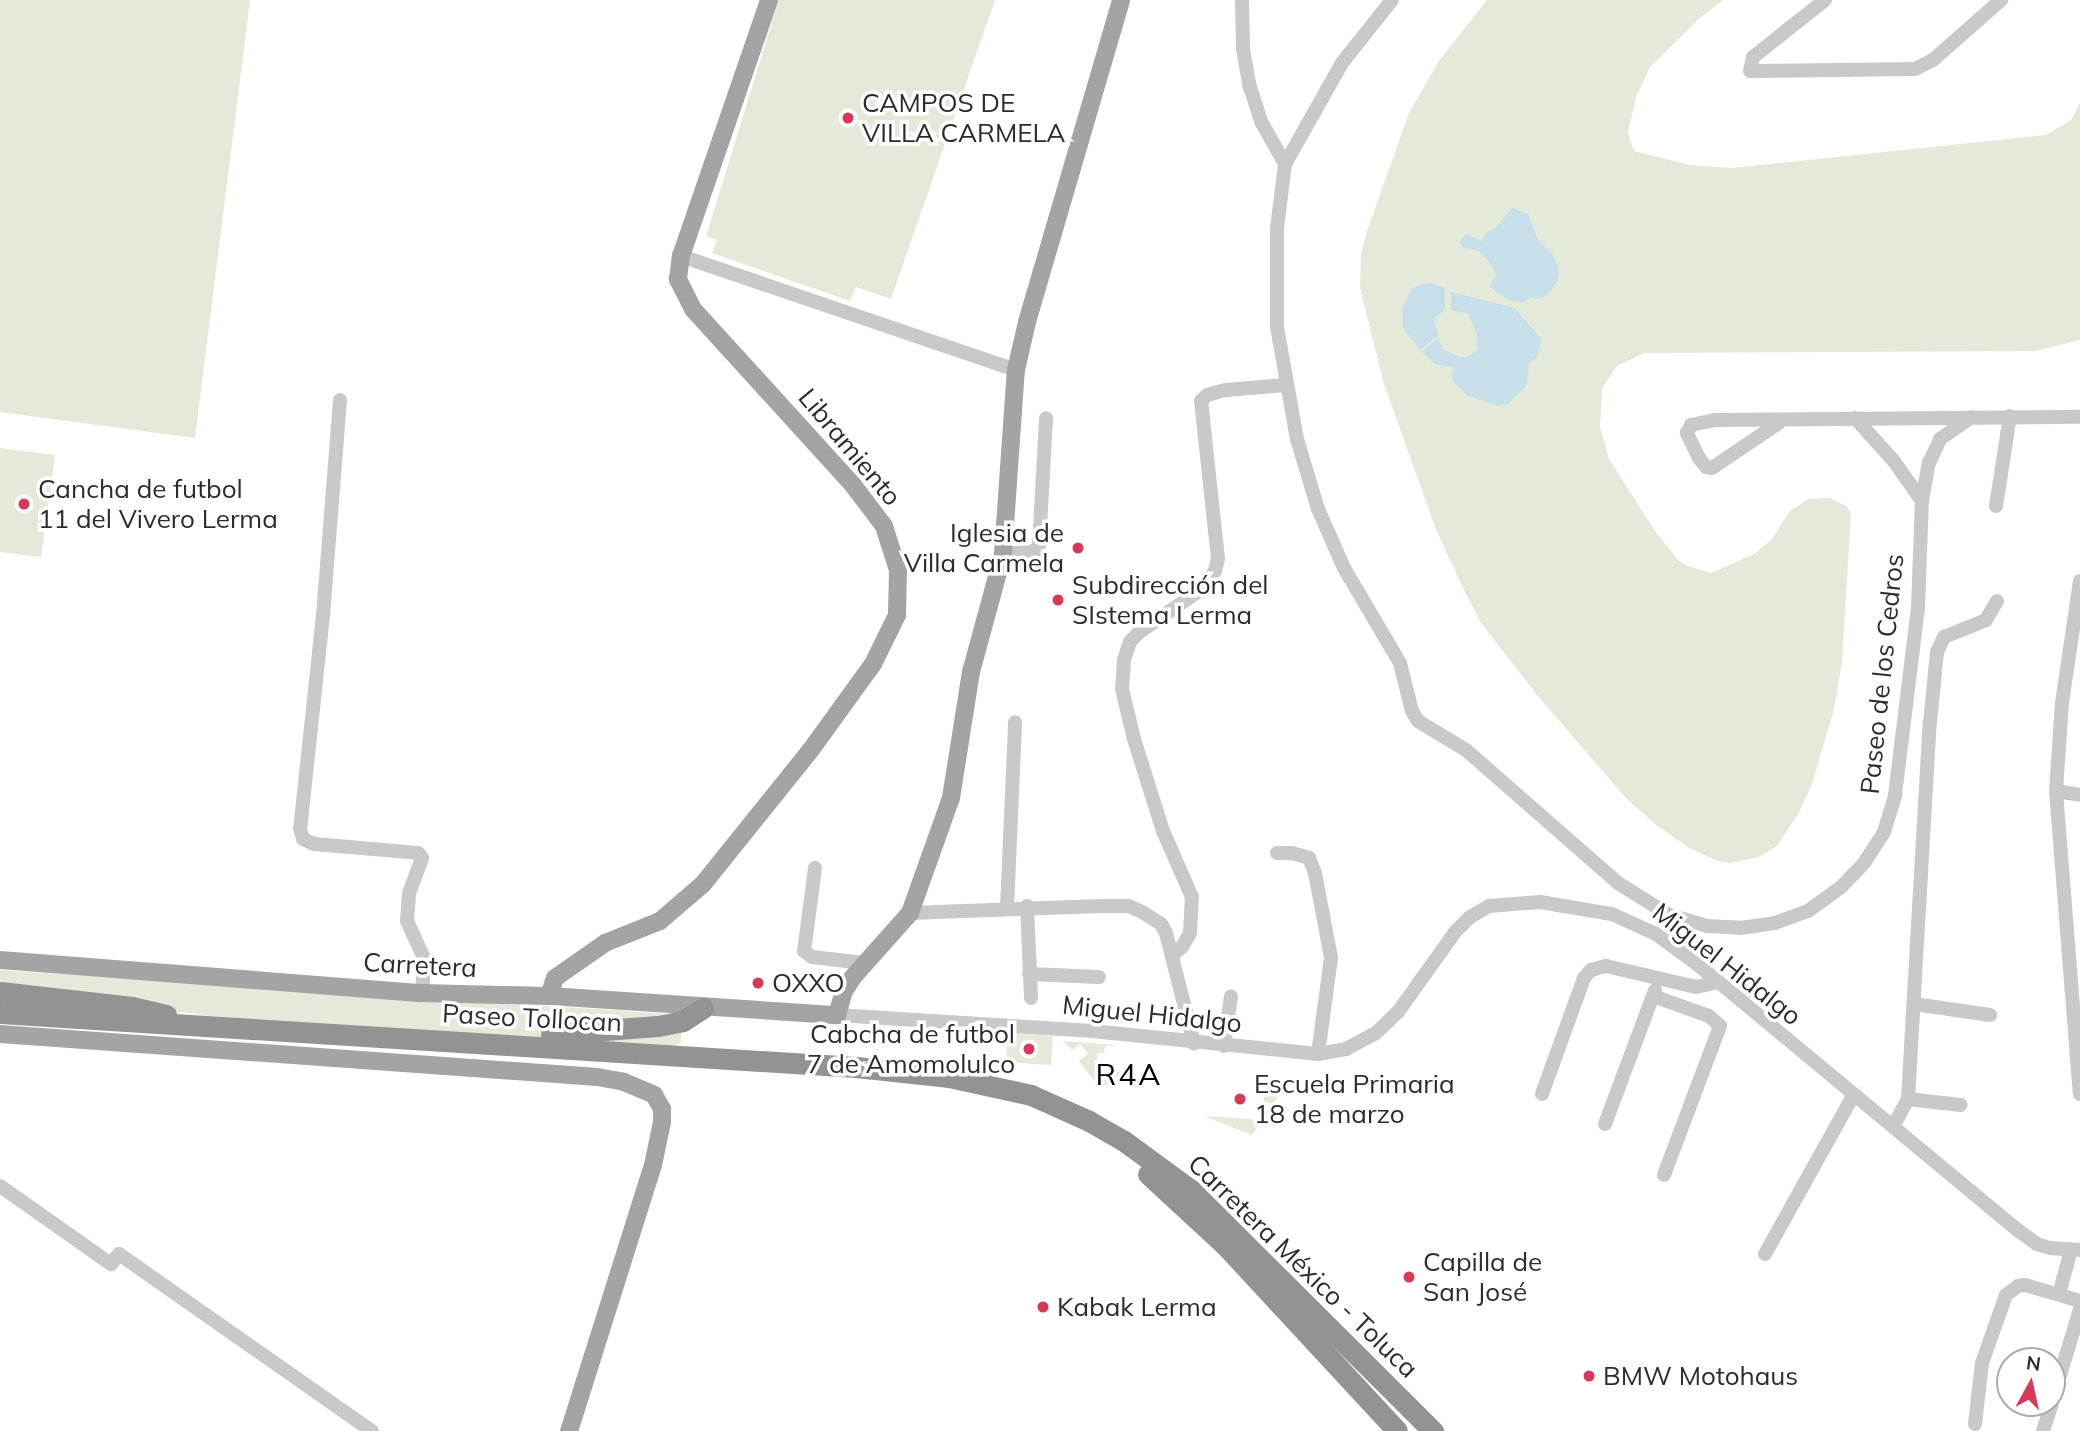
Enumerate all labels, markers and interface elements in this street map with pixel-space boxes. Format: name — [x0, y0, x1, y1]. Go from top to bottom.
place label: CAMPOS DE VILLA CARMELA — [862, 87, 1065, 148]
marker: CAMPOS DE VILLA CARMELA — [840, 110, 856, 126]
street label: Libramiento — [792, 382, 908, 512]
place label: Cancha de futbol 11 del Vivero Lerma — [38, 473, 278, 534]
marker: Cancha de futbol 11 del Vivero Lerma — [16, 496, 32, 512]
place label: Iglesia de Villa Carmela — [904, 517, 1064, 578]
marker: Iglesia de Villa Carmela — [1070, 540, 1086, 556]
street label: Paseo de los Cedros — [1854, 552, 1910, 796]
place label: Subdirección del SIstema Lerma — [1072, 569, 1268, 630]
marker: Subdirección del SIstema Lerma — [1050, 592, 1066, 608]
street label: Miguel Hidalgo — [1646, 896, 1808, 1032]
street label: Carretera — [362, 946, 478, 984]
place label: OXXO — [772, 967, 845, 999]
marker: OXXO — [750, 975, 766, 991]
street label: Miguel Hidalgo — [1061, 989, 1243, 1039]
street label: Paseo Tollocan — [441, 998, 623, 1038]
place label: Cabcha de futbol 7 de Amomolulco — [807, 1018, 1015, 1080]
marker: Cabcha de futbol 7 de Amomolulco — [1021, 1041, 1037, 1057]
district label: R4A — [1096, 1056, 1162, 1092]
place label: Escuela Primaria 18 de marzo — [1254, 1068, 1455, 1130]
marker: Escuela Primaria 18 de marzo — [1232, 1091, 1248, 1107]
street label: Carretera México - Toluca — [1182, 1148, 1424, 1384]
place label: Capilla de San José — [1423, 1246, 1542, 1308]
marker: Capilla de San José — [1401, 1269, 1417, 1285]
place label: Kabak Lerma — [1057, 1291, 1217, 1323]
marker: Kabak Lerma — [1035, 1299, 1051, 1315]
north arrow — [1996, 1347, 2066, 1417]
text: N — [2025, 1350, 2042, 1376]
place label: BMW Motohaus — [1603, 1360, 1798, 1392]
marker: BMW Motohaus — [1581, 1368, 1597, 1384]

